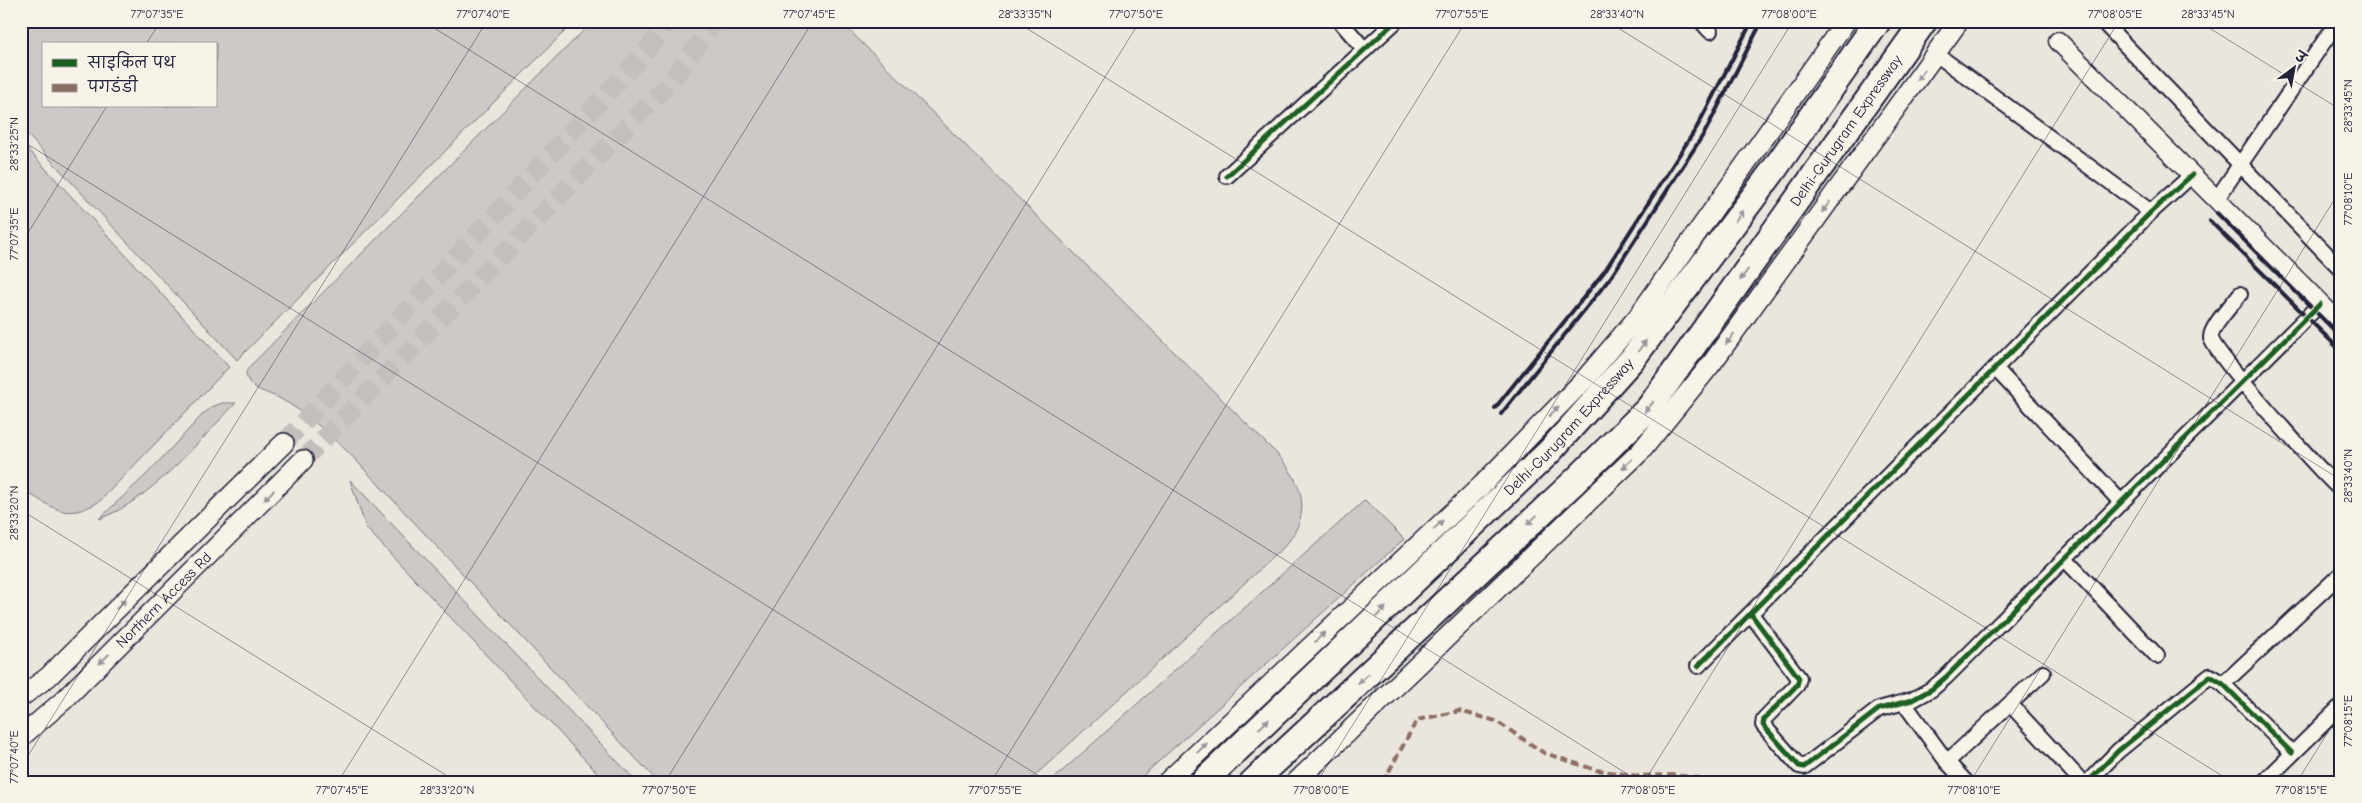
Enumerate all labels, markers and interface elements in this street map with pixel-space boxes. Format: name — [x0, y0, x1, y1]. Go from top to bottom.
text: 77°07'35"E — [131, 7, 183, 21]
text: 77°07'40"E — [456, 7, 510, 21]
text: 77°07'45"E — [783, 7, 835, 21]
text: 28°33'35"N — [998, 7, 1052, 21]
text: 77°07'50"E — [1109, 7, 1163, 21]
text: 77°07'55"E — [1435, 7, 1489, 21]
text: 28°33'40"N — [1590, 7, 1644, 21]
text: 77°08'00"E — [1761, 7, 1817, 21]
text: 77°08'05"E — [2088, 7, 2142, 21]
text: 28°33'45"N — [2181, 7, 2235, 21]
legend — [42, 42, 218, 108]
north arrow — [2270, 42, 2320, 92]
text: उ — [2290, 47, 2311, 68]
text: साइकिल पथ — [87, 51, 176, 72]
street label: Delhi-Gurugram Expressway — [1786, 51, 1906, 210]
one-way arrow — [1916, 68, 1926, 82]
text: पगडंडी — [87, 75, 138, 96]
text: 28°33'45"N — [2341, 79, 2355, 133]
text: 28°33'25"N — [7, 117, 21, 171]
text: 77°08'10"E — [2341, 173, 2355, 225]
one-way arrow — [1821, 200, 1831, 214]
text: 77°07'35"E — [7, 208, 21, 260]
one-way arrow — [1734, 210, 1745, 223]
one-way arrow — [1739, 268, 1749, 282]
one-way arrow — [1725, 332, 1735, 345]
one-way arrow — [1637, 339, 1647, 353]
street label: Delhi-Gurugram Expressway — [1500, 354, 1638, 499]
one-way arrow — [1644, 401, 1655, 413]
one-way arrow — [1548, 405, 1560, 417]
text: 28°33'40"N — [2341, 449, 2355, 503]
one-way arrow — [1622, 458, 1634, 470]
text: 28°33'20"N — [7, 486, 21, 540]
one-way arrow — [263, 489, 275, 501]
one-way arrow — [1527, 514, 1539, 526]
one-way arrow — [1432, 519, 1444, 531]
street label: Northern Access Rd — [112, 548, 215, 652]
one-way arrow — [115, 599, 127, 611]
one-way arrow — [1375, 606, 1387, 618]
one-way arrow — [1314, 631, 1326, 643]
one-way arrow — [98, 653, 110, 665]
one-way arrow — [1357, 673, 1369, 685]
text: 77°08'15"E — [2341, 695, 2355, 747]
one-way arrow — [1258, 718, 1270, 730]
text: 77°07'40"E — [7, 730, 21, 784]
one-way arrow — [1196, 742, 1208, 754]
text: 77°07'45"E — [316, 783, 368, 797]
text: 28°33'20"N — [420, 783, 474, 797]
text: 77°07'50"E — [642, 783, 696, 797]
text: 77°07'55"E — [968, 783, 1022, 797]
text: 77°08'00"E — [1293, 783, 1349, 797]
text: 77°08'05"E — [1621, 783, 1675, 797]
text: 77°08'10"E — [1948, 783, 2000, 797]
text: 77°08'15"E — [2275, 783, 2327, 797]

